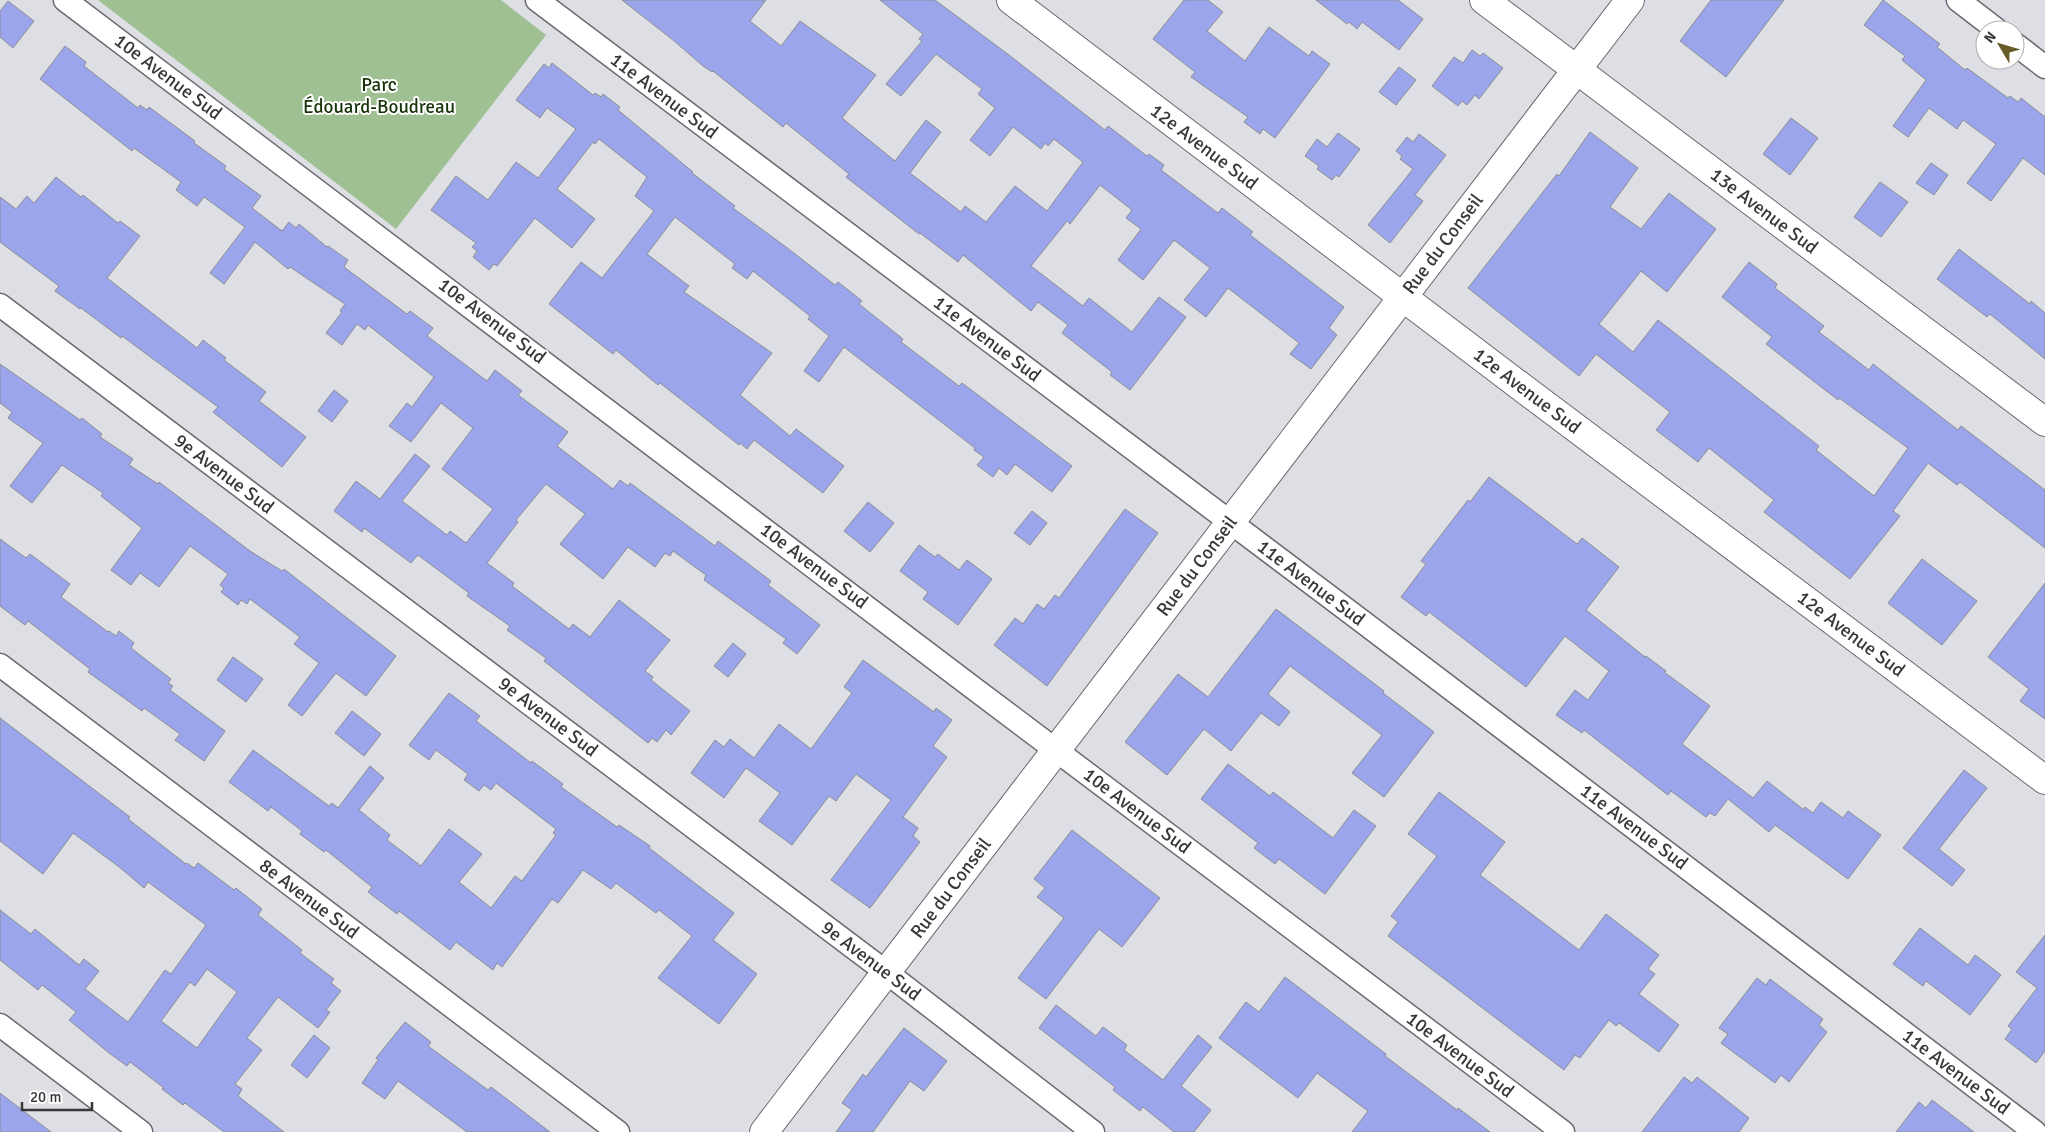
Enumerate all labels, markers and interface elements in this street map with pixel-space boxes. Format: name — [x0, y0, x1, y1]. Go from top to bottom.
north arrow — [1975, 20, 2025, 70]
text: N — [1980, 28, 2000, 46]
street label: 10e Avenue Sud — [109, 29, 227, 125]
street label: 11e Avenue Sud — [605, 48, 723, 144]
park label: Parc Édouard-Boudreau — [303, 73, 455, 119]
street label: 12e Avenue Sud — [1145, 99, 1263, 195]
street label: 13e Avenue Sud — [1705, 163, 1823, 259]
street label: Rue du Conseil — [1397, 189, 1489, 299]
street label: 10e Avenue Sud — [433, 273, 551, 369]
street label: 11e Avenue Sud — [928, 291, 1046, 387]
street label: 12e Avenue Sud — [1468, 343, 1586, 439]
street label: 9e Avenue Sud — [169, 429, 279, 519]
street label: Rue du Conseil — [1151, 511, 1243, 621]
street label: 10e Avenue Sud — [755, 518, 873, 614]
street label: 11e Avenue Sud — [1252, 535, 1370, 631]
street label: 12e Avenue Sud — [1792, 586, 1910, 682]
street label: 9e Avenue Sud — [493, 672, 603, 762]
street label: 10e Avenue Sud — [1078, 763, 1196, 859]
street label: 11e Avenue Sud — [1575, 779, 1693, 875]
street label: Rue du Conseil — [905, 833, 997, 943]
street label: 8e Avenue Sud — [254, 854, 364, 944]
street label: 9e Avenue Sud — [816, 916, 926, 1006]
street label: 10e Avenue Sud — [1401, 1007, 1519, 1103]
street label: 11e Avenue Sud — [1897, 1024, 2015, 1120]
scale bar — [22, 1080, 92, 1112]
text: 20 m — [30, 1088, 61, 1106]

